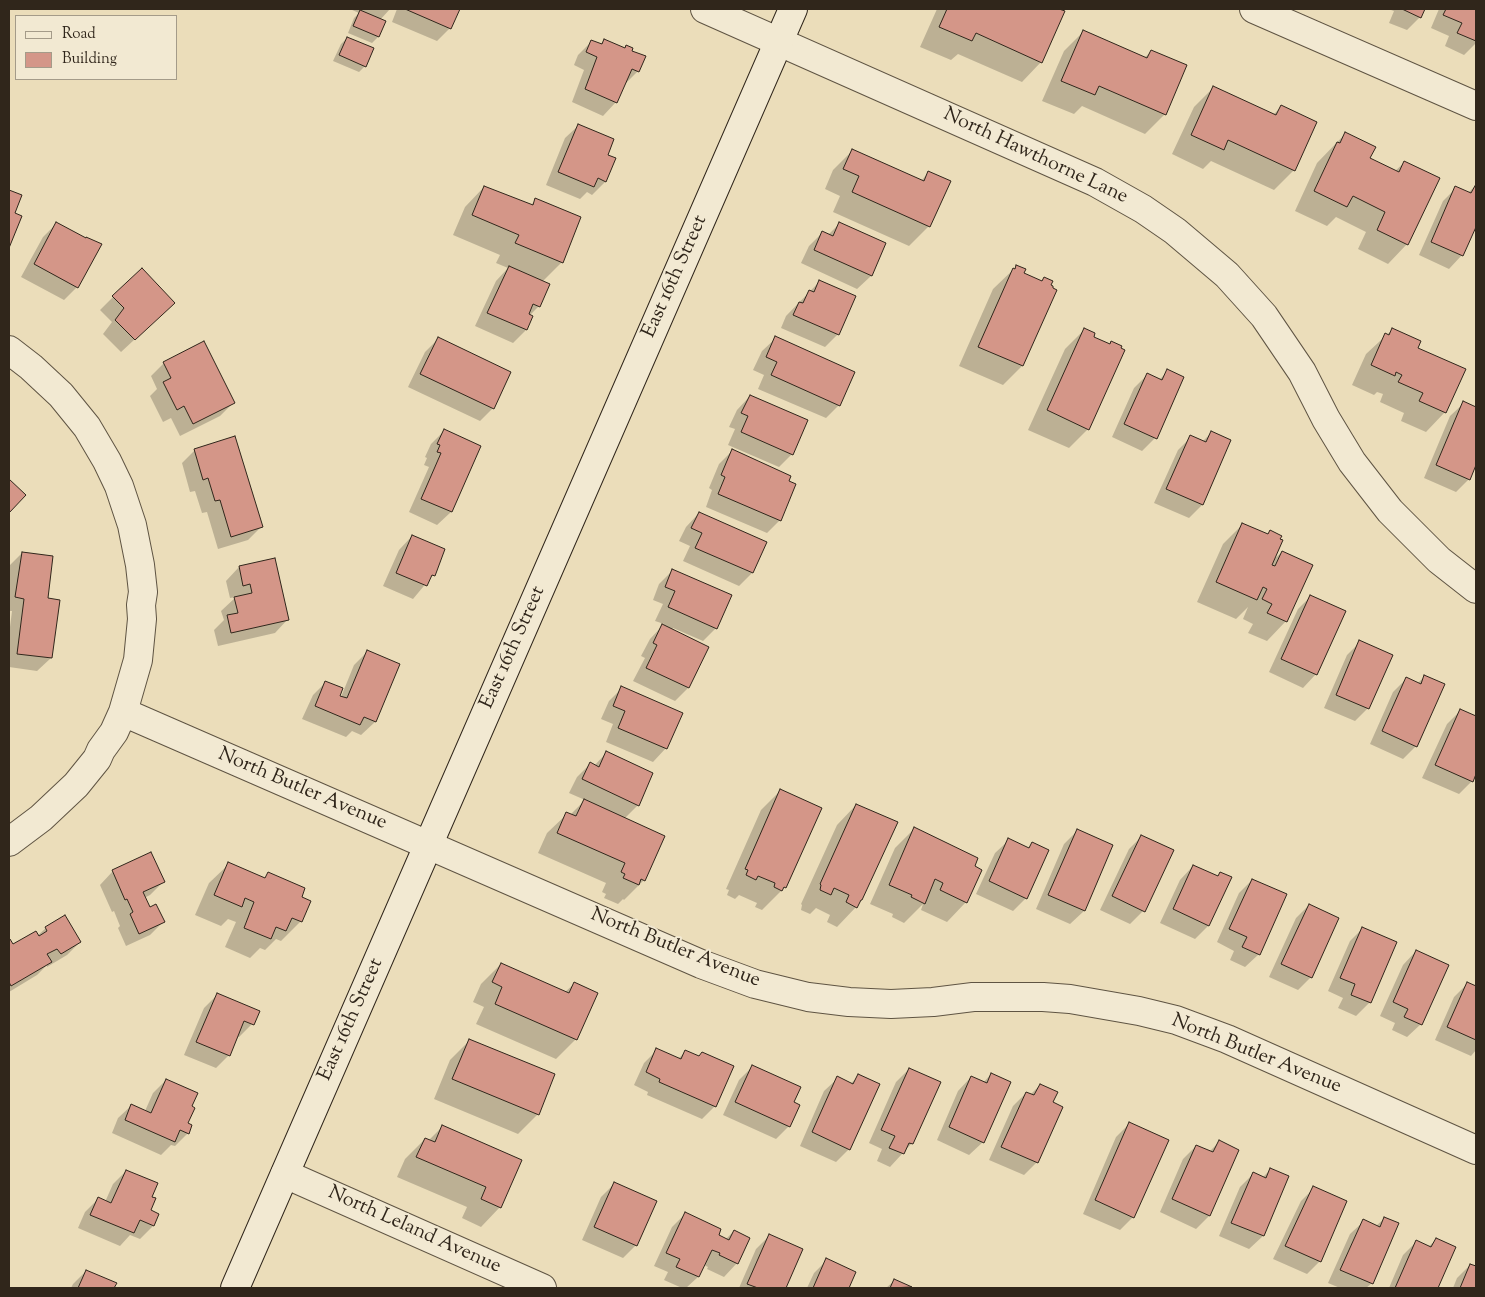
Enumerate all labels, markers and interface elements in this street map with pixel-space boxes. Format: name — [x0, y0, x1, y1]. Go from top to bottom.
legend — [15, 15, 178, 80]
text: Road — [62, 24, 96, 45]
text: Building — [62, 49, 117, 70]
street label: North Hawthorne Lane — [939, 104, 1131, 210]
street label: East 16th Street — [638, 212, 714, 342]
street label: East 16th Street — [476, 583, 552, 713]
street label: North Butler Avenue — [214, 744, 390, 836]
street label: North Butler Avenue — [587, 904, 763, 994]
street label: East 16th Street — [314, 955, 390, 1085]
street label: North Butler Avenue — [1168, 1010, 1344, 1100]
street label: North Leland Avenue — [324, 1182, 504, 1280]

